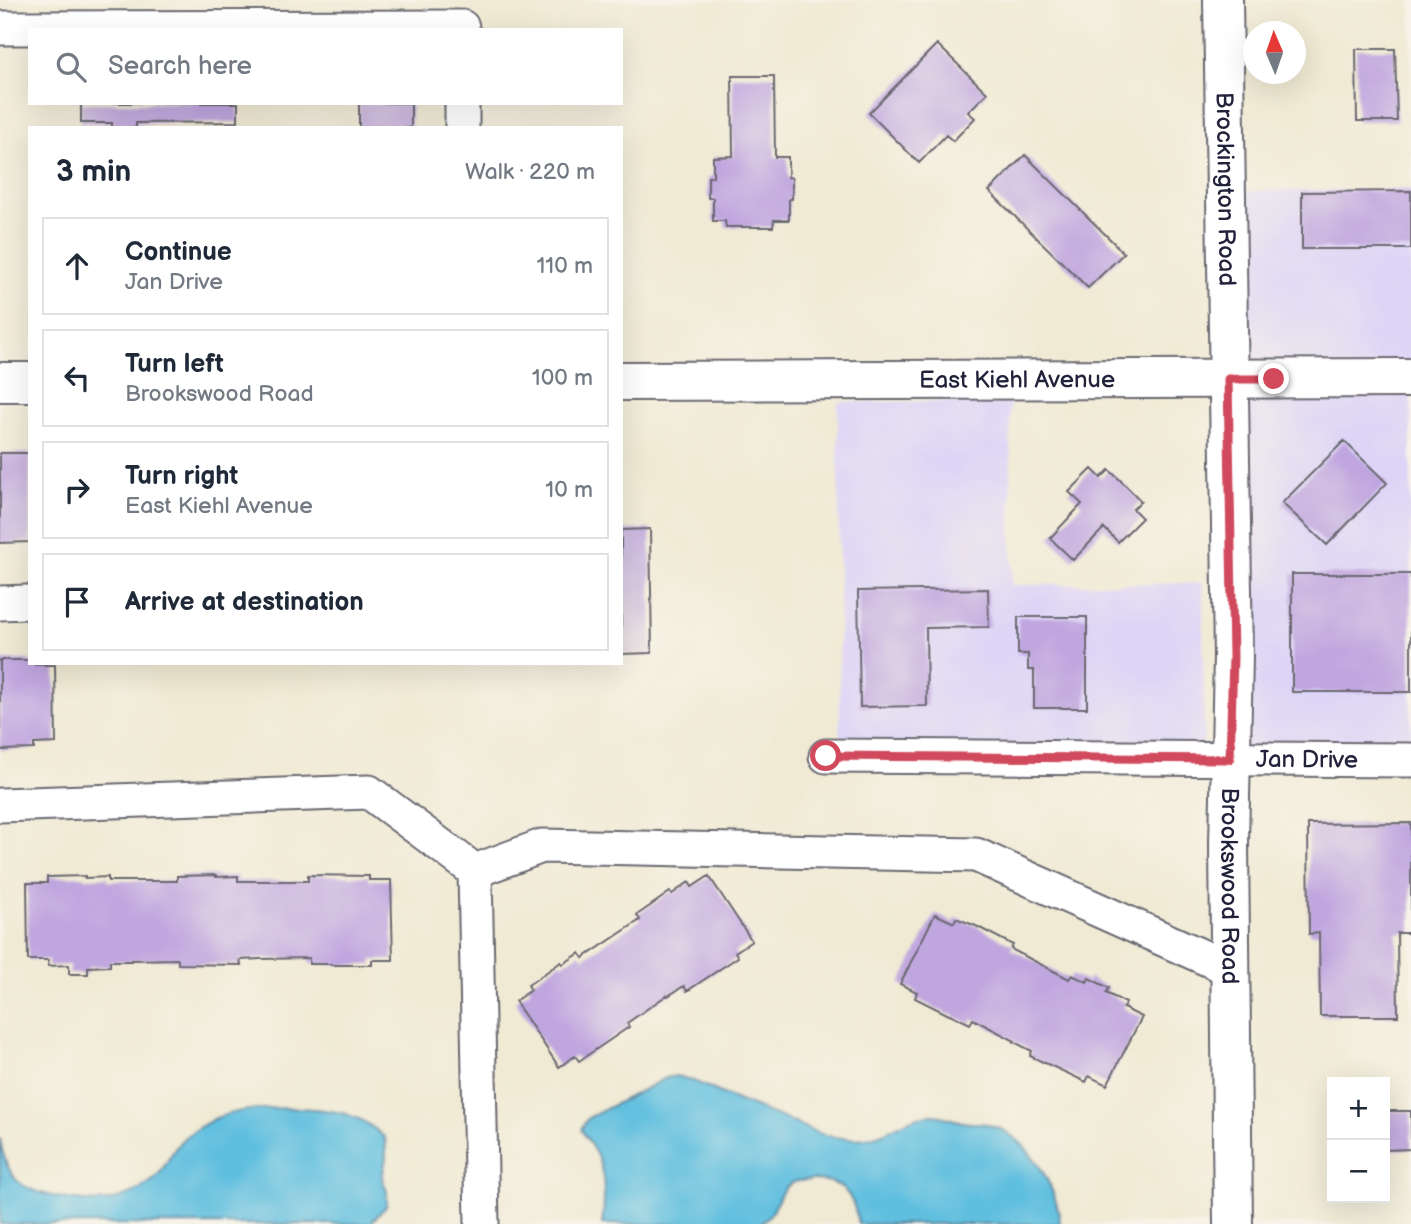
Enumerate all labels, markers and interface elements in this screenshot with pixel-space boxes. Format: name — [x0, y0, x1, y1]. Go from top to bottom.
north arrow — [1243, 21, 1306, 84]
search box — [28, 28, 623, 105]
icon: search — [52, 48, 90, 86]
text: Search here — [108, 51, 252, 82]
street label: Brockington Road — [1210, 92, 1242, 286]
text: 3 min — [56, 154, 131, 190]
text: Walk · 220 m — [465, 158, 595, 186]
text: Continue — [125, 237, 232, 268]
icon: ahead — [58, 247, 96, 285]
text: 110 m — [536, 252, 593, 280]
text: Jan Drive — [125, 268, 223, 296]
text: Turn left — [125, 349, 224, 380]
icon: left — [58, 359, 96, 397]
route end — [1258, 363, 1289, 394]
text: 100 m — [532, 364, 593, 392]
street label: East Kiehl Avenue — [919, 365, 1115, 394]
text: Brookswood Road — [125, 380, 314, 408]
text: Turn right — [125, 461, 238, 492]
icon: right — [58, 471, 96, 509]
text: 10 m — [545, 476, 593, 504]
text: East Kiehl Avenue — [125, 492, 313, 520]
icon: arrive — [58, 583, 96, 621]
text: Arrive at destination — [125, 587, 364, 618]
route start — [810, 740, 841, 771]
street label: Jan Drive — [1256, 744, 1358, 774]
street label: Brookswood Road — [1214, 787, 1245, 985]
map controls — [1327, 1077, 1390, 1203]
button: + — [1327, 1077, 1390, 1140]
button: − — [1327, 1140, 1390, 1203]

